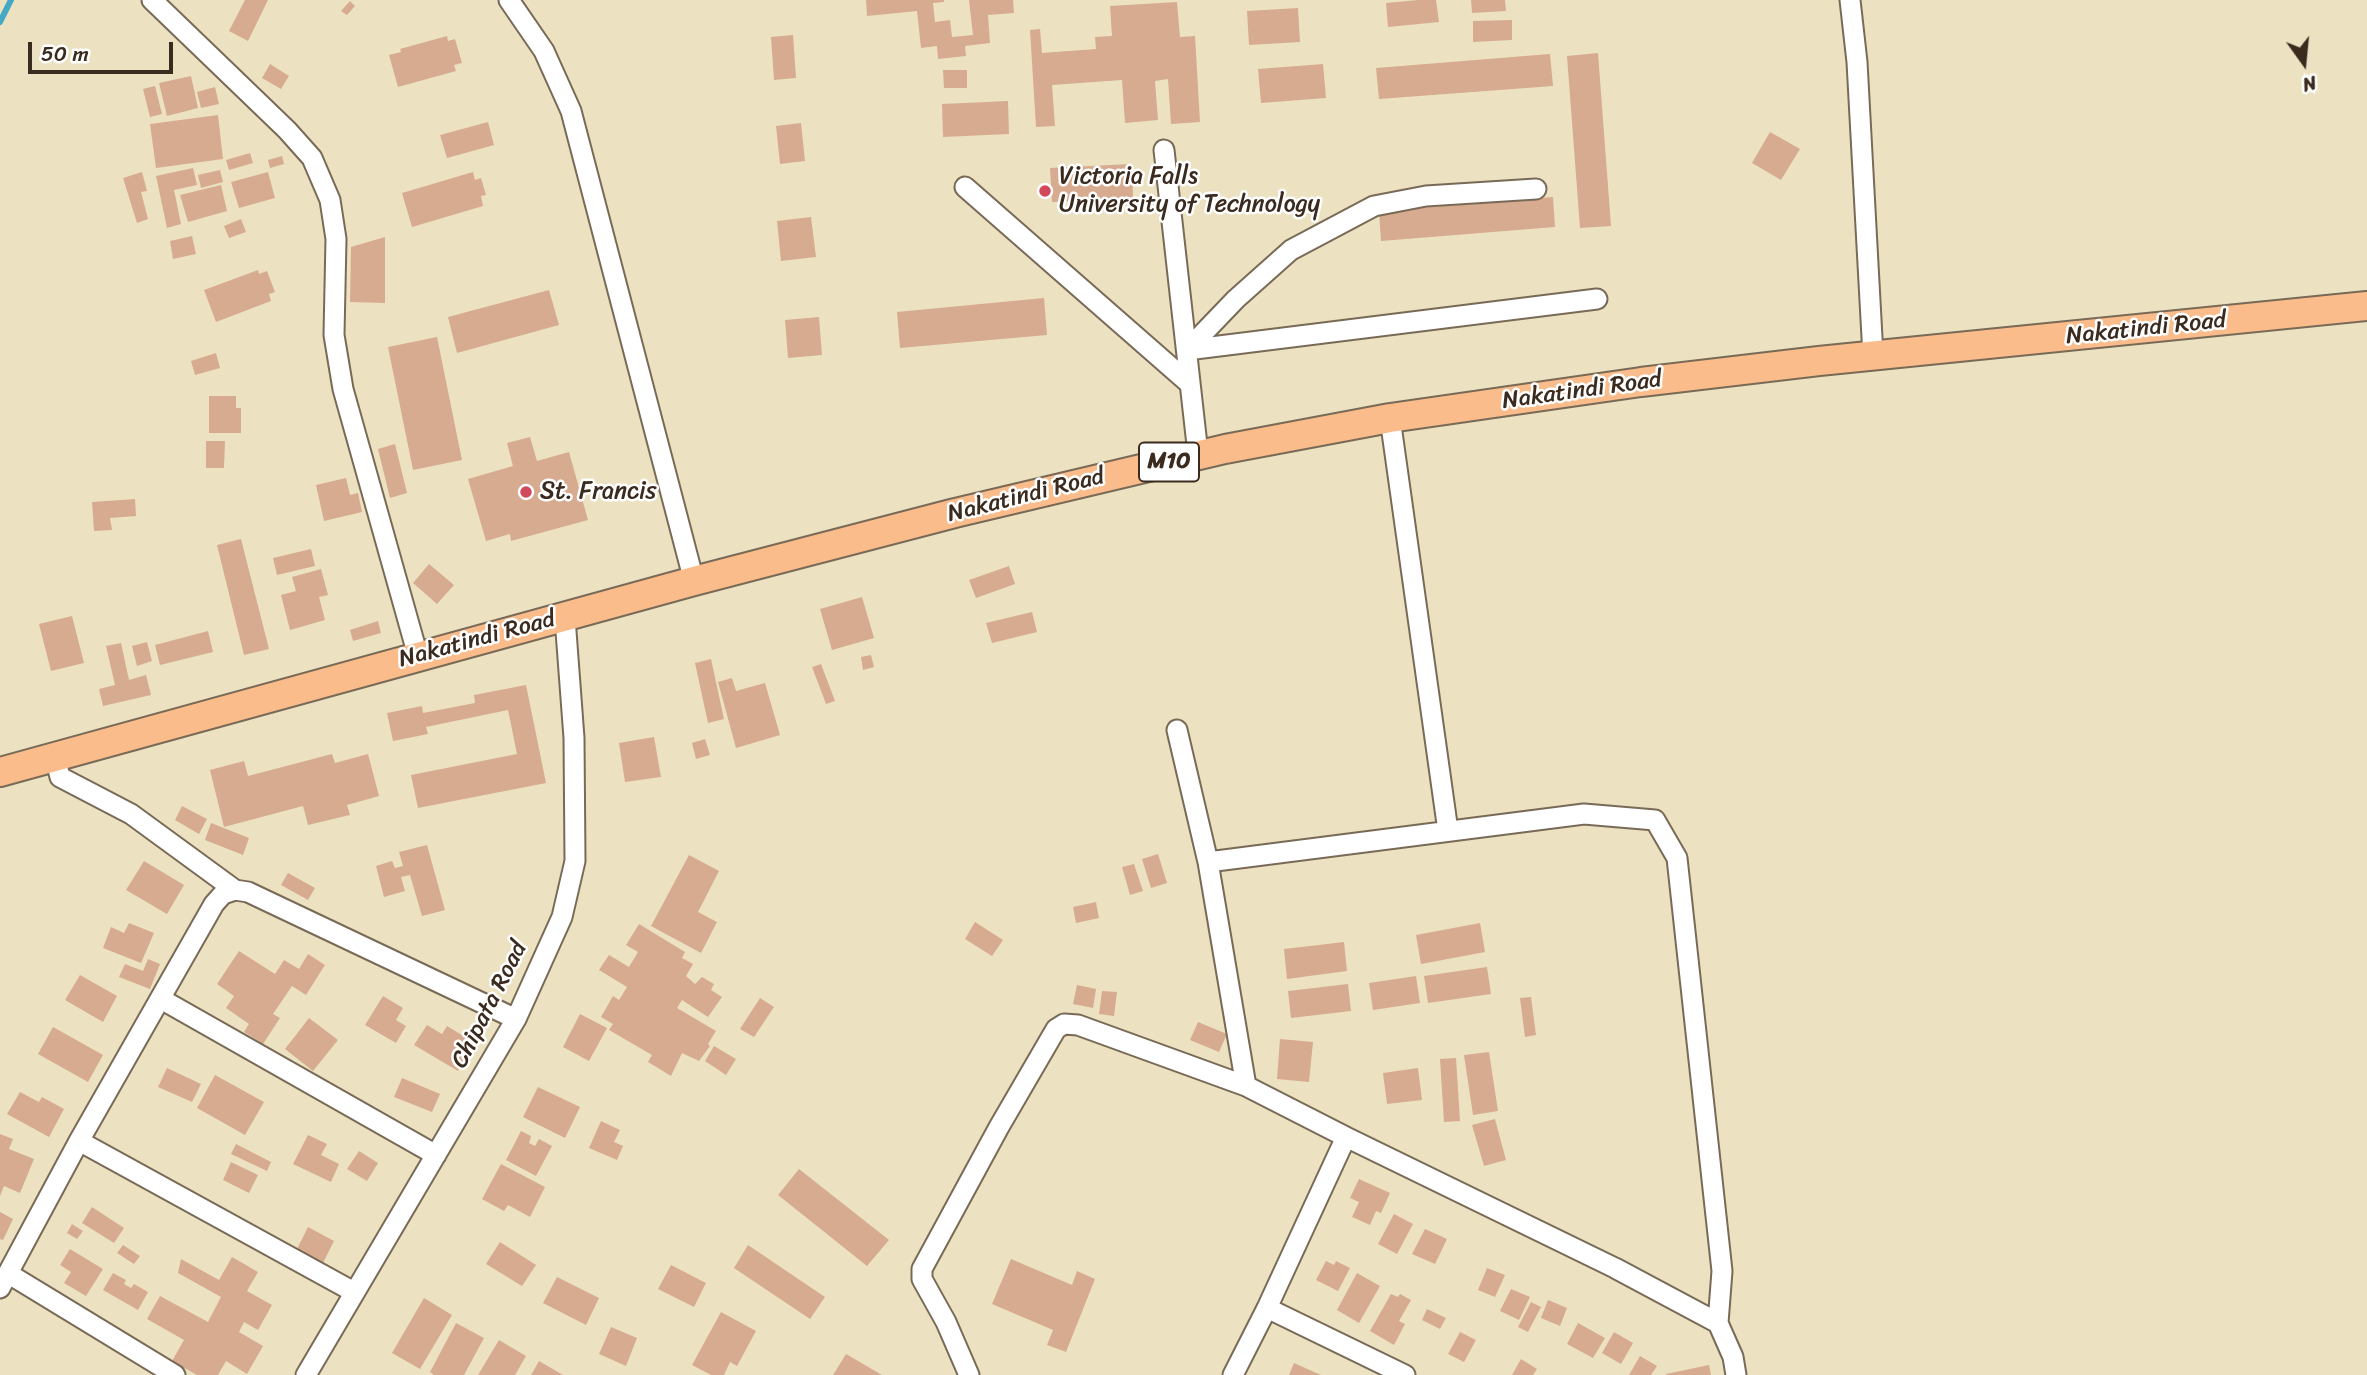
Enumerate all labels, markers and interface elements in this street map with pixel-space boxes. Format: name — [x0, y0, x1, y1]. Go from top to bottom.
scale bar — [32, 28, 177, 72]
north arrow — [2269, 28, 2339, 98]
text: 50 m — [41, 35, 89, 73]
text: N — [2299, 66, 2320, 101]
place label: Victoria Falls University of Technology — [1059, 163, 1320, 219]
marker: Victoria Falls University of Technology — [1037, 183, 1053, 199]
street label: Nakatindi Road — [2065, 306, 2227, 352]
street label: Nakatindi Road — [1500, 366, 1664, 416]
road number: M10 — [1139, 442, 1199, 482]
street label: Nakatindi Road — [945, 463, 1107, 529]
place label: St. Francis — [540, 478, 657, 506]
marker: St. Francis — [518, 484, 534, 500]
street label: Nakatindi Road — [396, 605, 558, 675]
street label: Chipata Road — [446, 937, 534, 1073]

